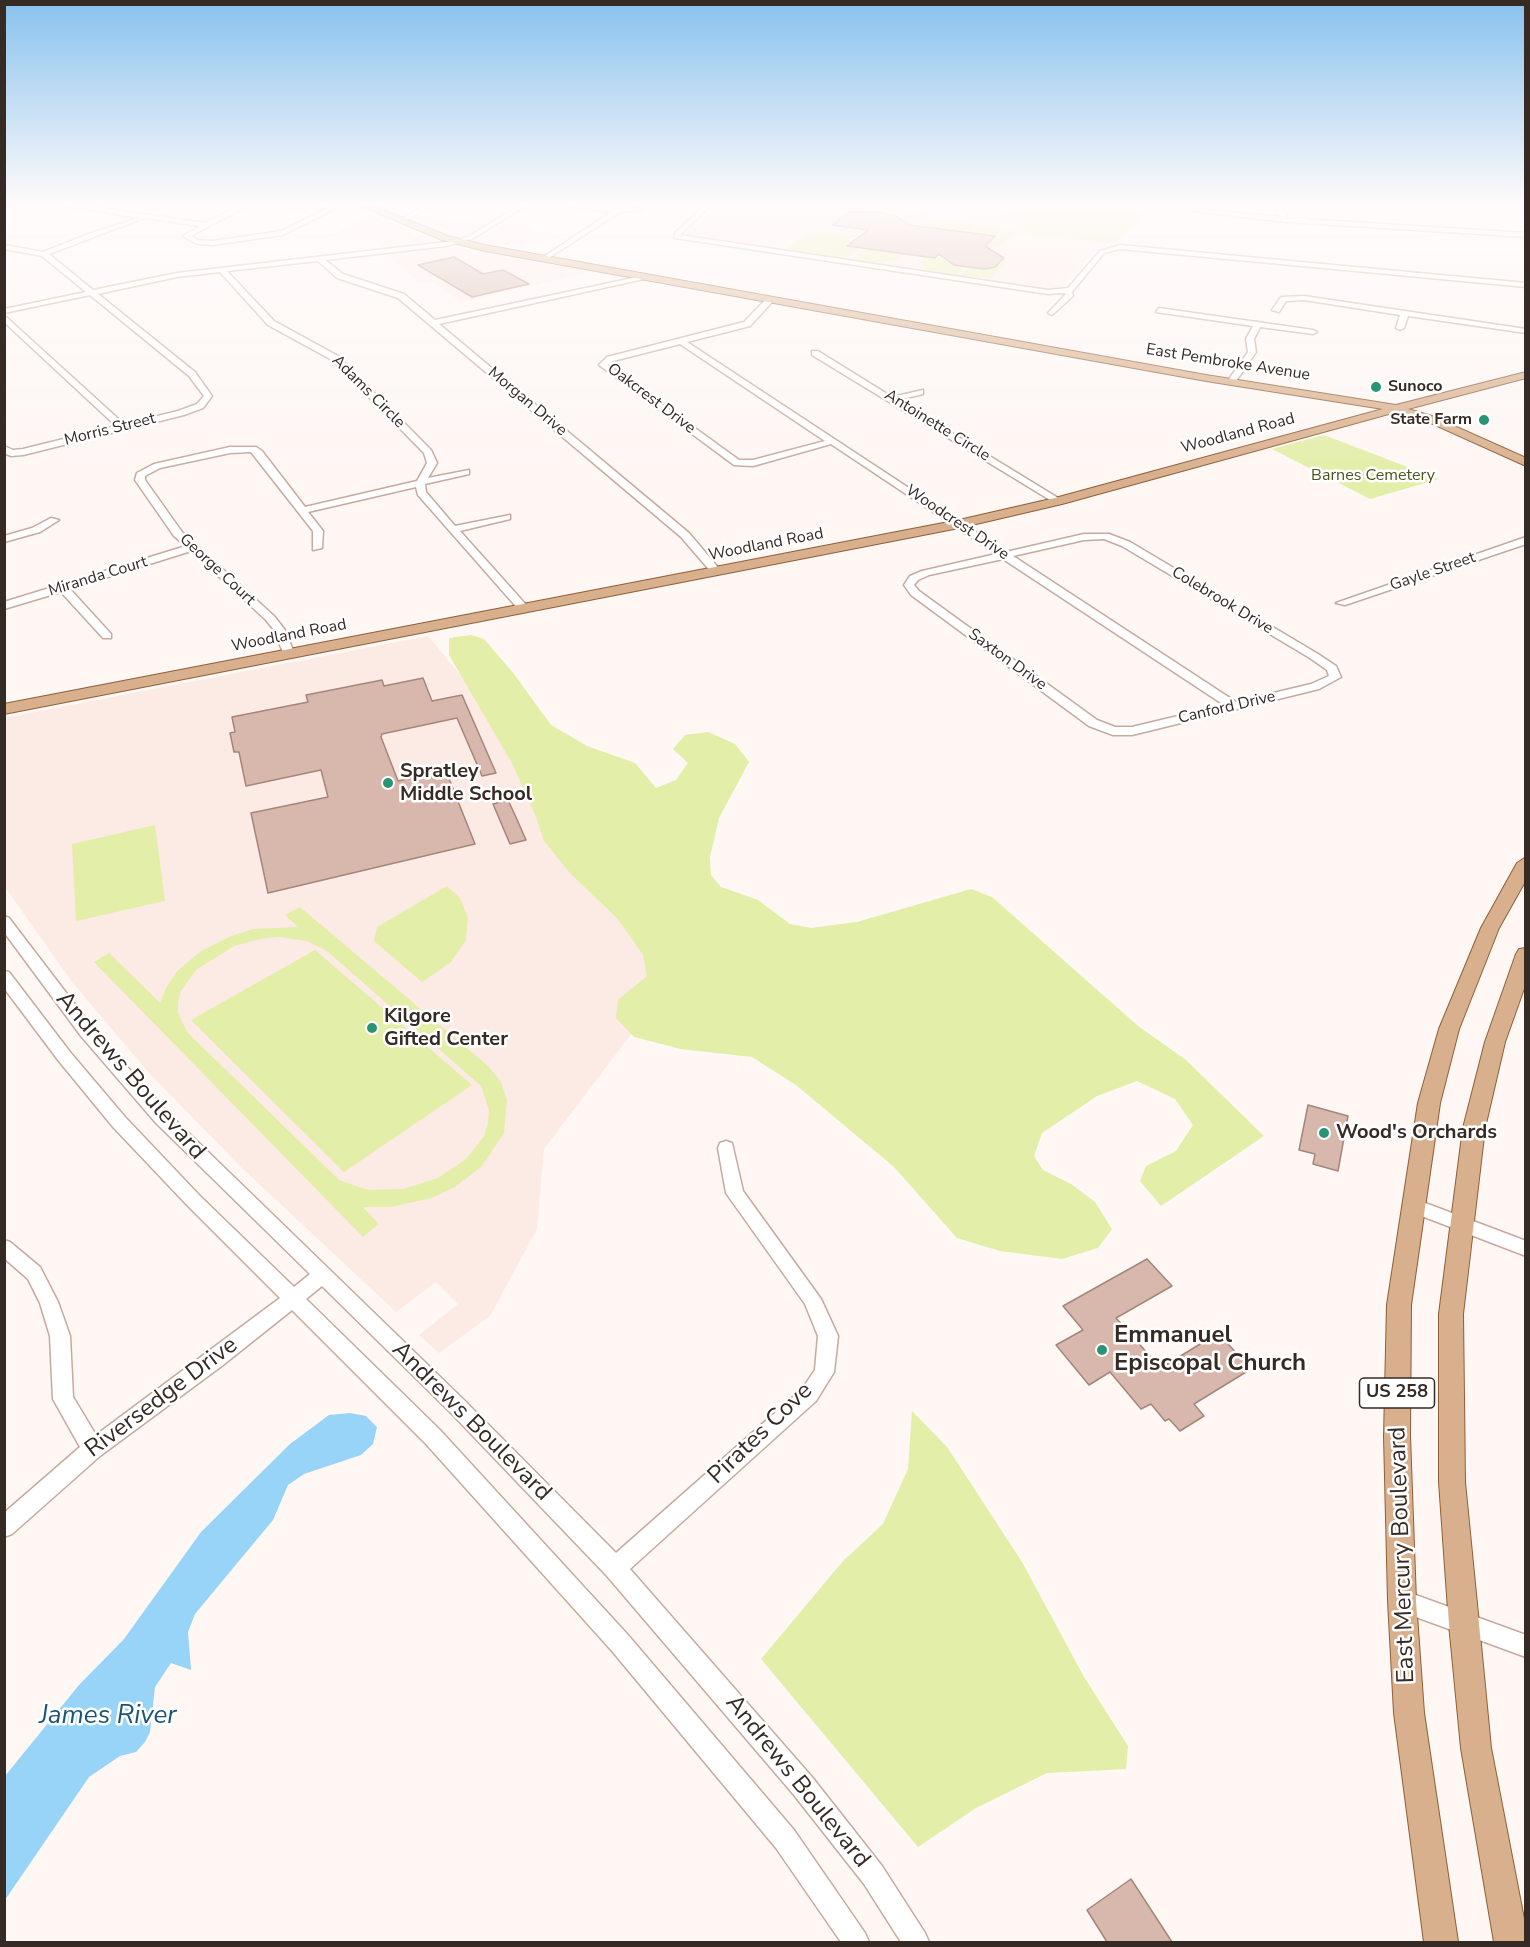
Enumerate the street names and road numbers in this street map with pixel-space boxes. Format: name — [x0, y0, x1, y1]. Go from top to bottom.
street label: East Pembroke Avenue — [1145, 341, 1311, 385]
street label: Adams Circle — [327, 351, 409, 433]
street label: Oakcrest Drive — [603, 360, 699, 438]
street label: Morgan Drive — [484, 363, 570, 441]
street label: Antoinette Circle — [881, 386, 993, 466]
street label: Morris Street — [62, 409, 158, 451]
street label: Woodland Road — [1179, 410, 1297, 458]
street label: Woodcrest Drive — [902, 481, 1012, 565]
street label: Woodland Road — [707, 524, 825, 566]
street label: George Court — [175, 530, 259, 610]
street label: Gayle Street — [1388, 548, 1478, 596]
street label: Miranda Court — [46, 553, 150, 601]
street label: Colebrook Drive — [1168, 563, 1276, 639]
street label: Woodland Road — [230, 615, 348, 657]
street label: Saxton Drive — [964, 625, 1050, 695]
street label: Canford Drive — [1177, 688, 1277, 728]
street label: Andrews Boulevard — [49, 986, 211, 1166]
street label: Riversedge Drive — [80, 1331, 244, 1465]
street label: Andrews Boulevard — [385, 1336, 557, 1508]
street label: Pirates Cove — [703, 1377, 819, 1491]
road number: US 258 — [1360, 1378, 1434, 1408]
street label: East Mercury Boulevard — [1384, 1426, 1422, 1684]
street label: Andrews Boulevard — [719, 1690, 875, 1874]

